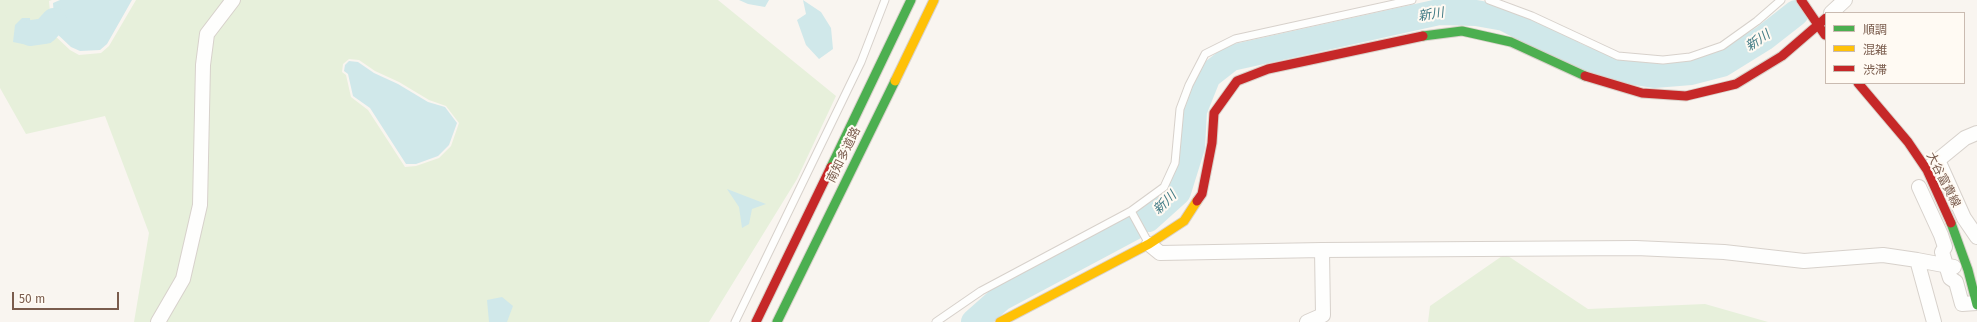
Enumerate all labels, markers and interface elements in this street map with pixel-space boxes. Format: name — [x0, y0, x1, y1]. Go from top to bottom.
water label: 新川 — [1417, 5, 1445, 25]
legend — [1825, 12, 1965, 84]
text: 順調 — [1863, 23, 1887, 37]
water label: 新川 — [1743, 27, 1773, 55]
text: 混雑 — [1863, 43, 1887, 57]
text: 渋滞 — [1863, 63, 1887, 77]
street label: 南知多道路 — [824, 125, 864, 185]
street label: 大谷富貴線 — [1923, 150, 1963, 210]
water label: 新川 — [1150, 188, 1180, 218]
scale bar — [14, 284, 121, 310]
text: 50 m — [19, 292, 45, 306]

